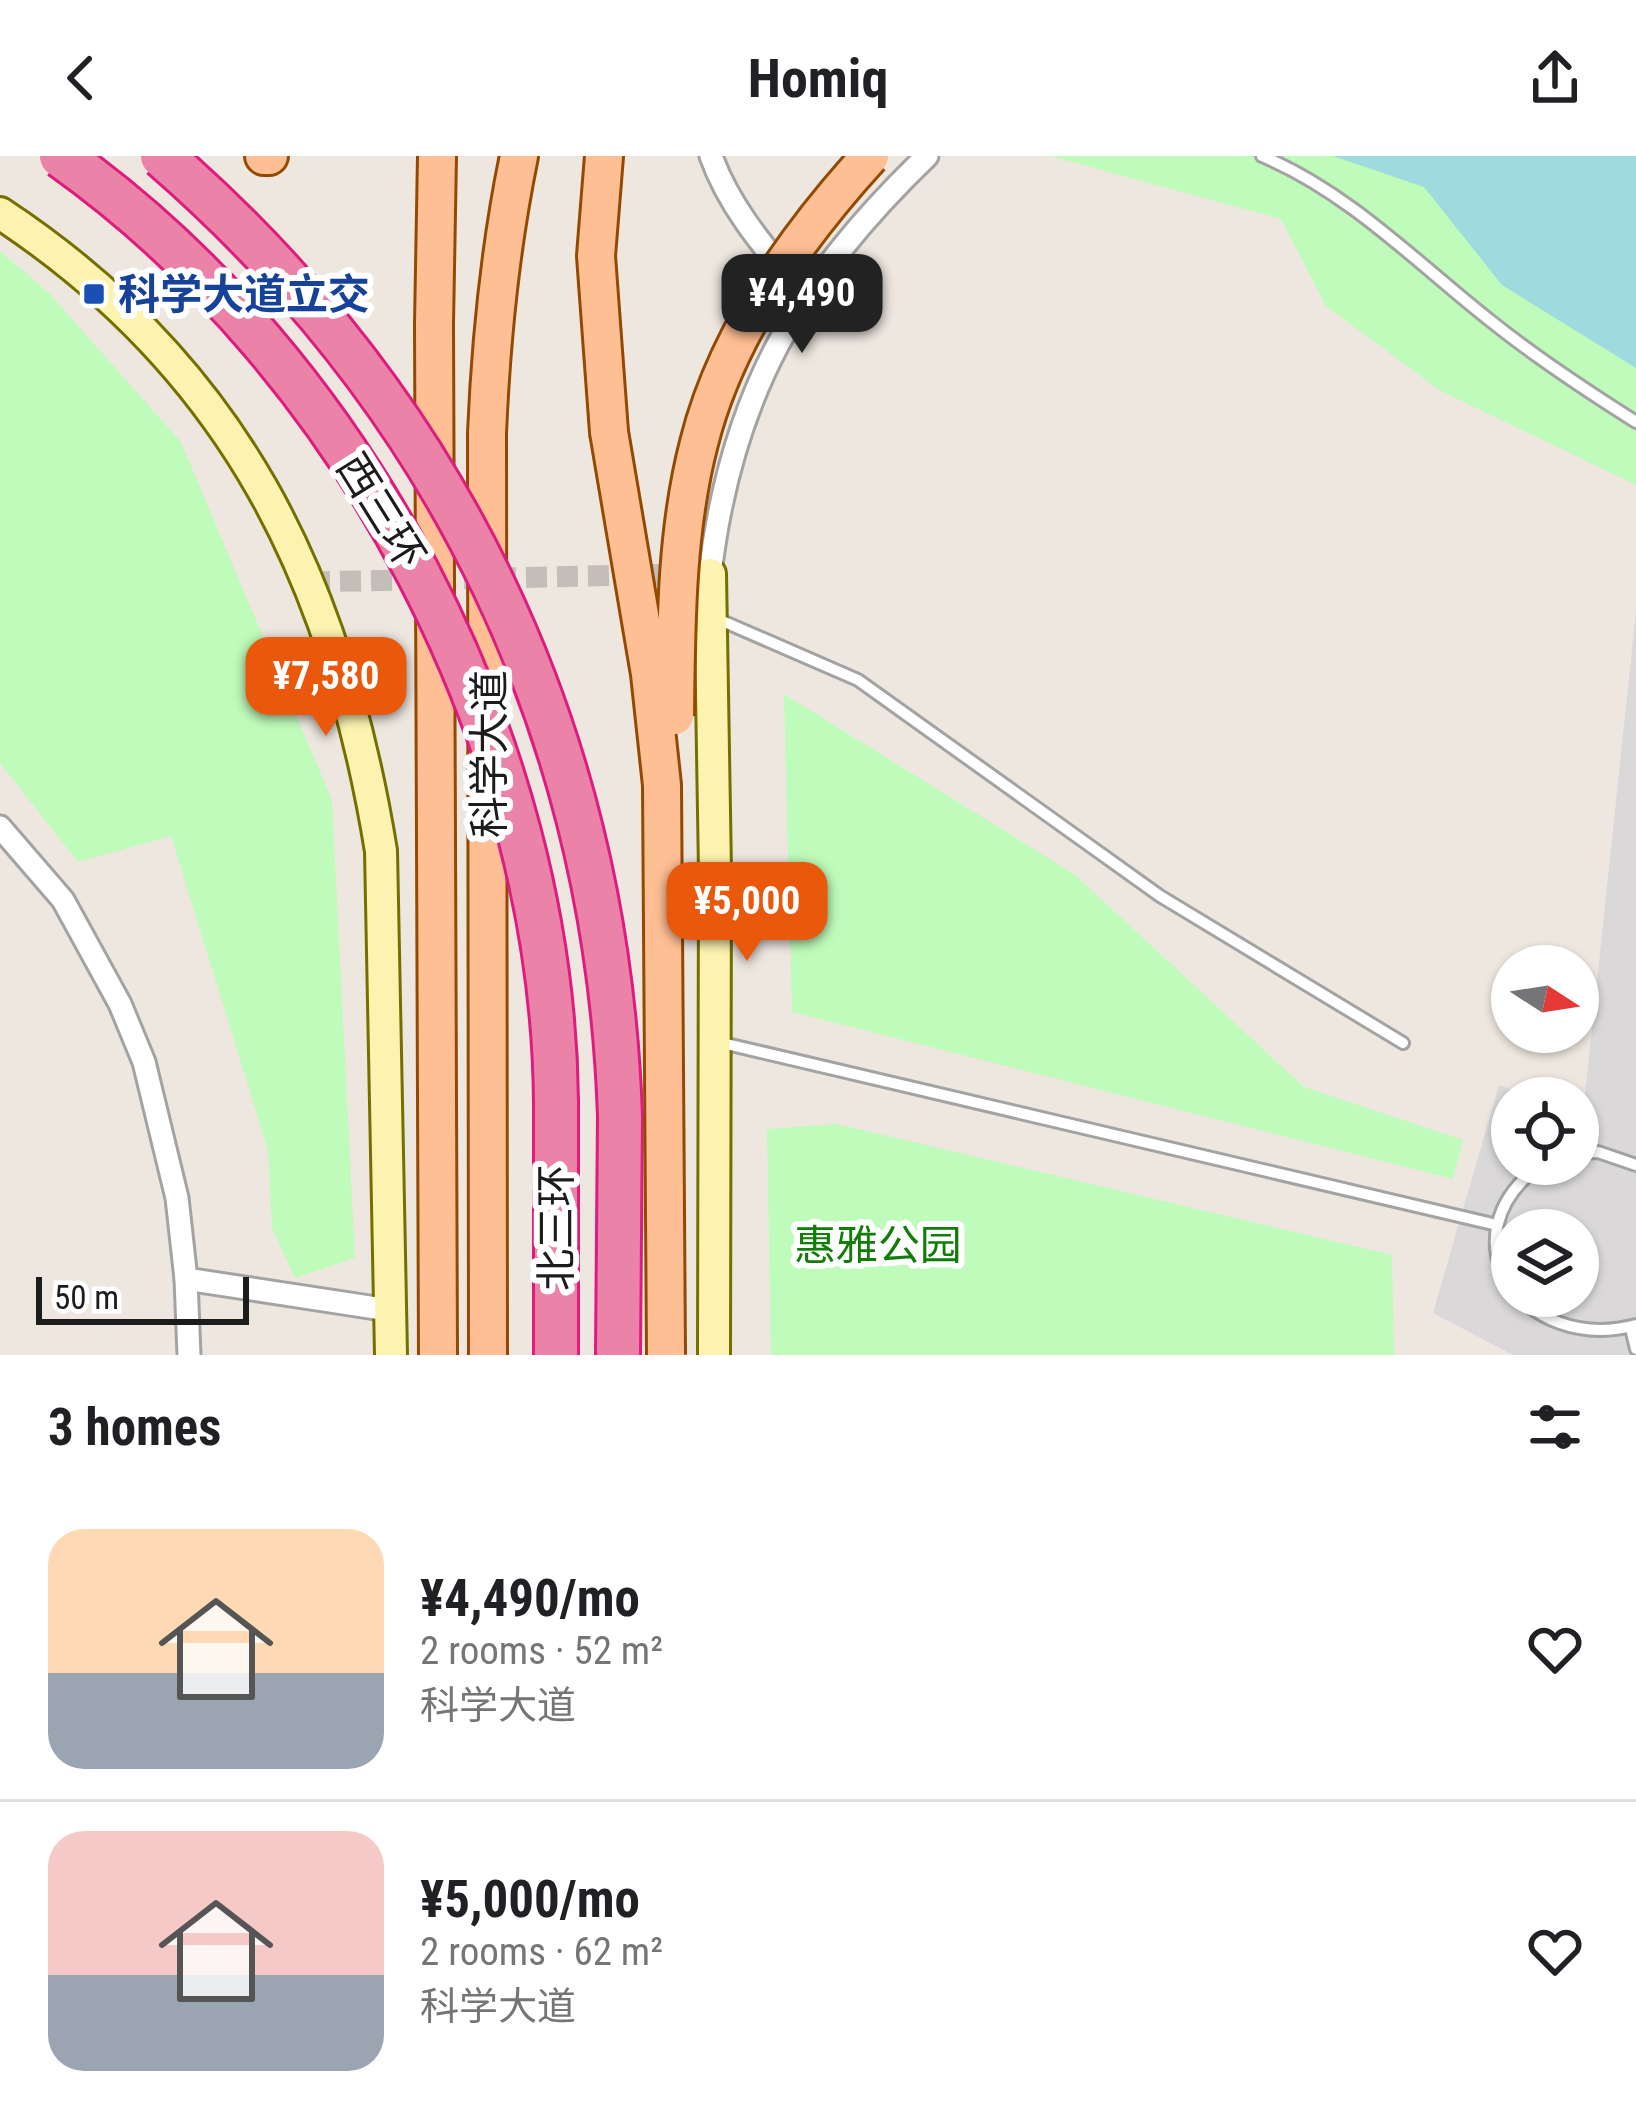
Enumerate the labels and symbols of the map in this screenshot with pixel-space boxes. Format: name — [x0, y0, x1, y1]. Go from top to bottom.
pin: ¥4,490 — [704, 254, 900, 356]
place label: 科学大道立交 — [118, 270, 370, 319]
marker: 科学大道立交 — [81, 281, 107, 307]
street label: 西三环 — [327, 445, 435, 577]
pin: ¥7,580 — [228, 637, 424, 739]
street label: 科学大道 — [465, 670, 514, 838]
pin: ¥5,000 — [649, 862, 845, 964]
north arrow — [1491, 945, 1599, 1053]
street label: 北三环 — [532, 1165, 581, 1291]
park label: 惠雅公园 — [794, 1221, 962, 1270]
scale bar — [36, 1271, 249, 1324]

